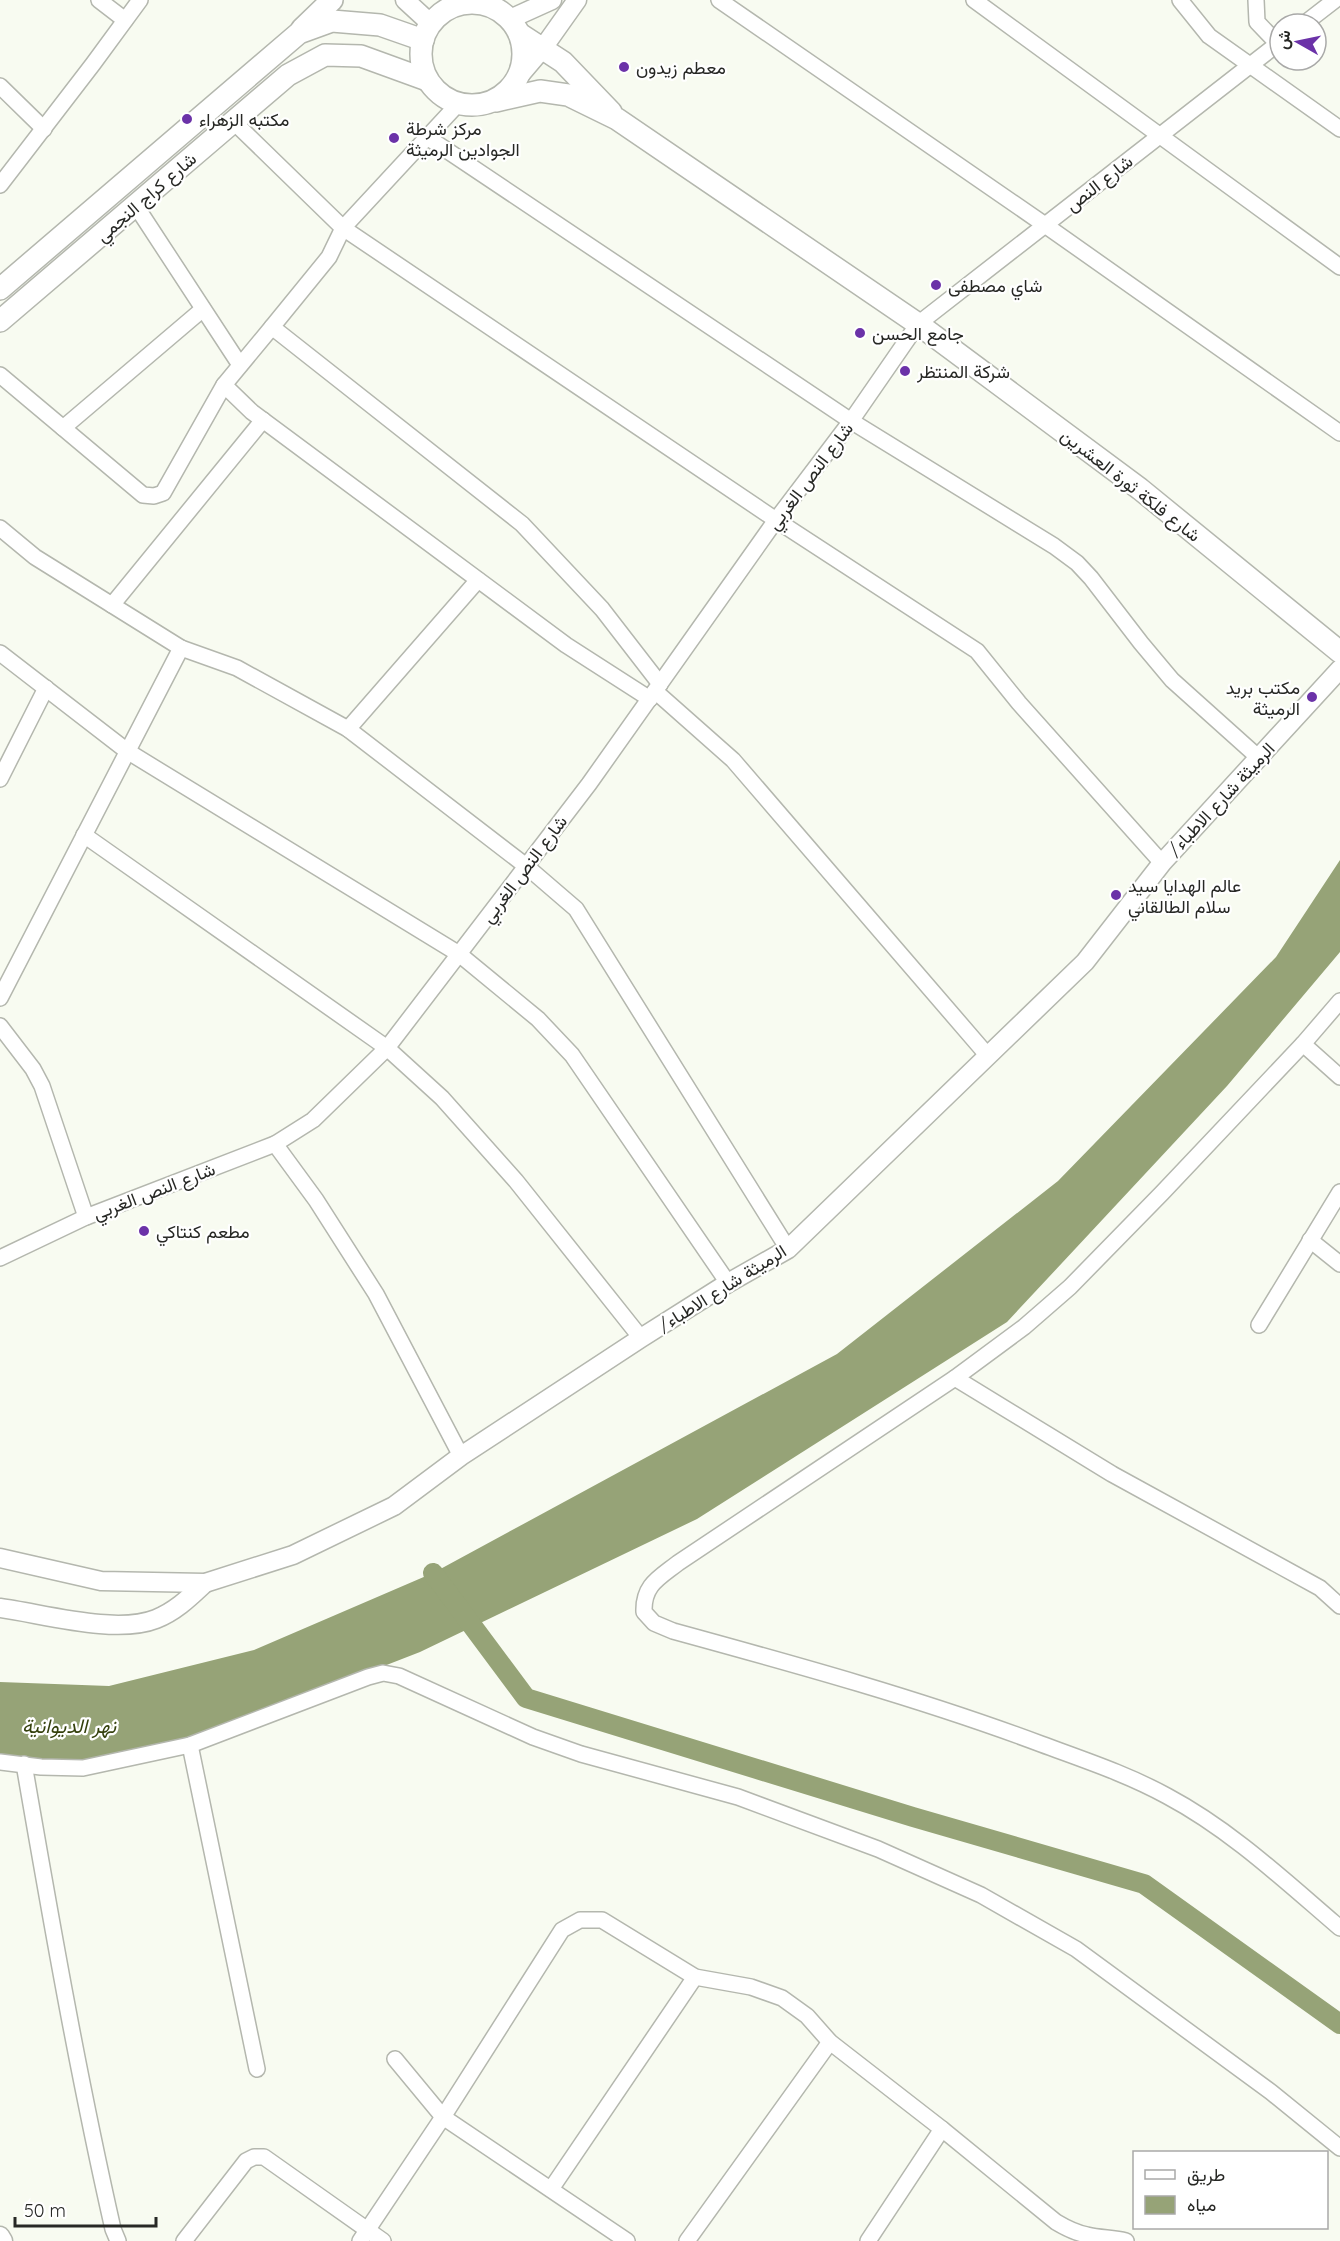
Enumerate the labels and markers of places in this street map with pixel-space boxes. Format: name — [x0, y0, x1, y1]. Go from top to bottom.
place label: معطم زيدون — [636, 56, 726, 80]
marker: معطم زيدون — [617, 60, 631, 74]
place label: مكتبه الزهراء — [199, 108, 289, 131]
marker: مكتبه الزهراء — [180, 112, 194, 126]
place label: مركز شرطة الجوادين الرميثة — [406, 117, 520, 161]
marker: مركز شرطة الجوادين الرميثة — [387, 131, 401, 145]
place label: شاي مصطفى — [948, 274, 1042, 301]
marker: شاي مصطفى — [929, 278, 943, 292]
place label: جامع الحسن — [872, 322, 964, 346]
marker: جامع الحسن — [853, 326, 867, 340]
place label: شركة المنتظر — [916, 360, 1010, 383]
marker: شركة المنتظر — [898, 364, 912, 378]
place label: مكتب بريد الرميثة — [1226, 676, 1300, 720]
marker: مكتب بريد الرميثة — [1305, 690, 1319, 704]
place label: عالم الهدايا سيد سلام الطالقاني — [1128, 874, 1241, 922]
marker: عالم الهدايا سيد سلام الطالقاني — [1109, 888, 1123, 902]
place label: مطعم كنتاكي — [156, 1220, 250, 1247]
marker: مطعم كنتاكي — [137, 1224, 151, 1238]

